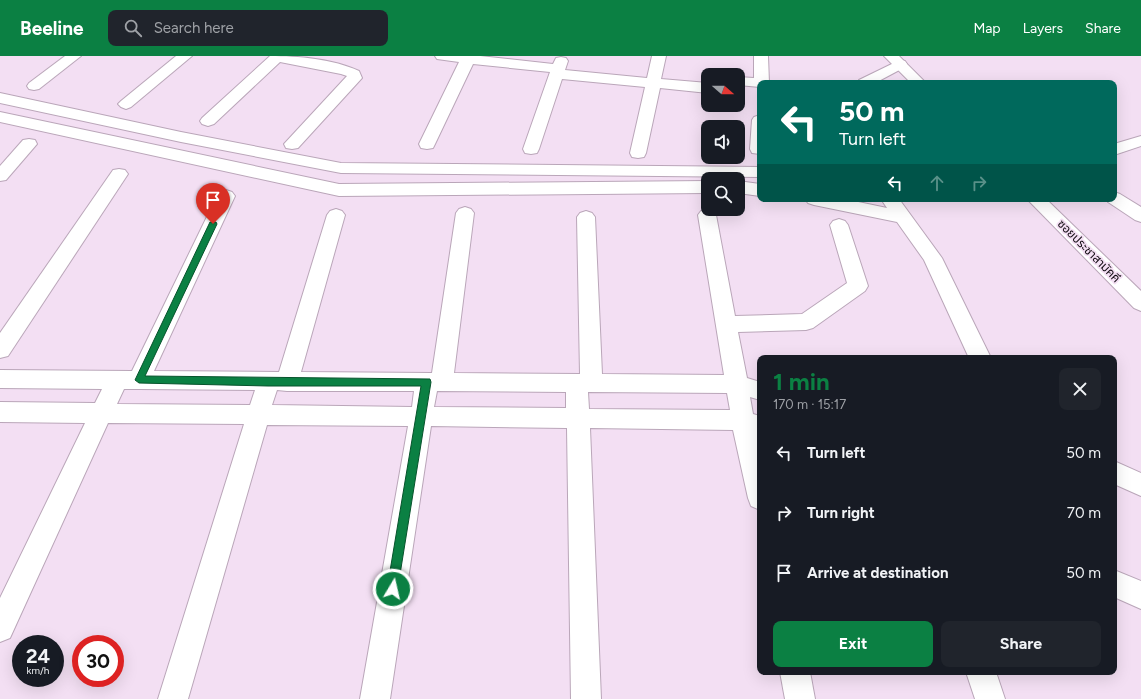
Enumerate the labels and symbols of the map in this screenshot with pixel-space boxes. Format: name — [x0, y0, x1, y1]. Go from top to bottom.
north arrow — [701, 68, 745, 112]
pin — [196, 183, 230, 224]
street label: ซอยประชาสามัคคี — [1055, 217, 1123, 285]
position arrow — [372, 568, 414, 610]
speed limit sign: 30 — [72, 635, 124, 687]

